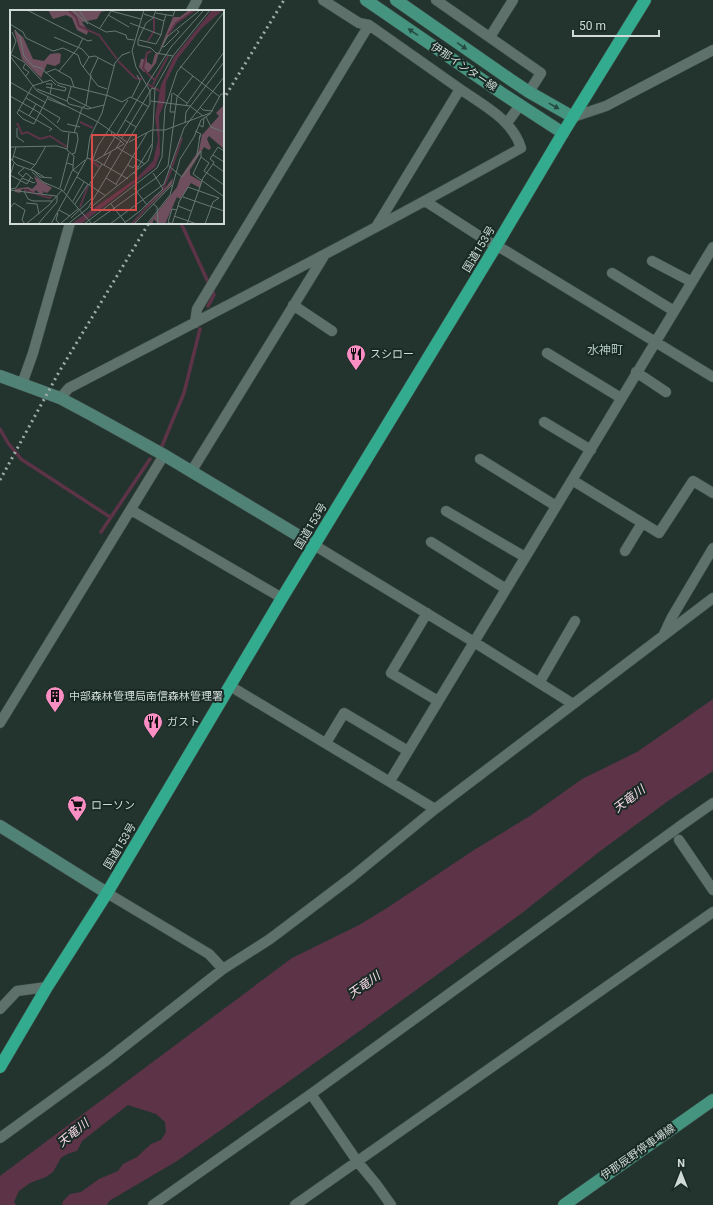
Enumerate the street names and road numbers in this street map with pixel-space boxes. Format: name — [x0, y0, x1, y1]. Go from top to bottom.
street label: 伊那インター線 — [428, 40, 500, 94]
street label: 国道153号 — [460, 224, 498, 274]
street label: 国道153号 — [292, 501, 330, 551]
street label: 国道153号 — [101, 821, 139, 871]
street label: 伊那辰野停車場線 — [598, 1121, 678, 1183]

